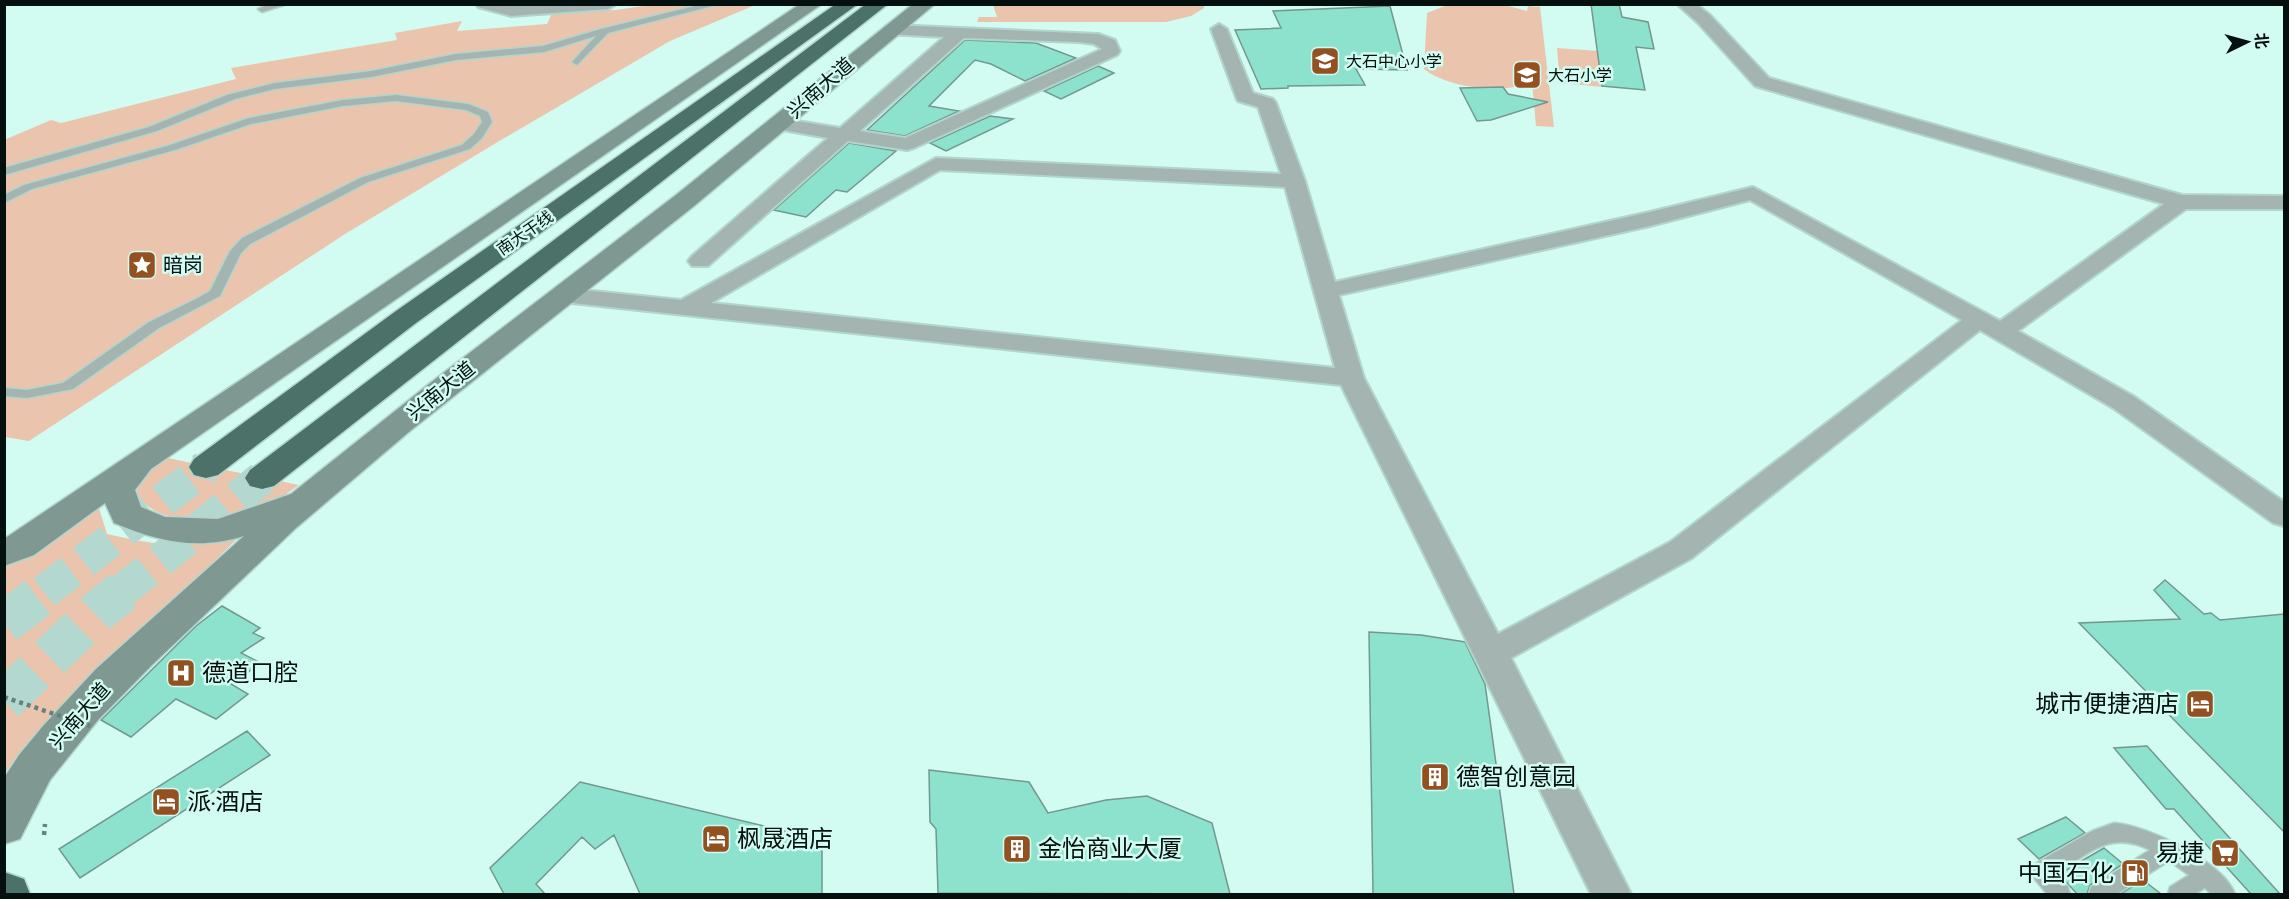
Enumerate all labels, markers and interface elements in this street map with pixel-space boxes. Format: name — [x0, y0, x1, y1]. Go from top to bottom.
north arrow — [2217, 12, 2277, 72]
text: 北 — [2251, 32, 2272, 50]
school or university icon: 大石中心小学 — [1309, 45, 1341, 77]
place label: 大石中心小学 — [1346, 52, 1442, 71]
street label: 兴南大道 — [783, 53, 859, 123]
school or university icon: 大石小学 — [1511, 59, 1543, 91]
place label: 大石小学 — [1548, 66, 1612, 85]
street label: 南大干线 — [493, 207, 557, 259]
place icon: 暗岗 — [126, 249, 158, 281]
place label: 暗岗 — [163, 254, 203, 277]
street label: 兴南大道 — [403, 357, 479, 425]
hospital icon: 德道口腔 — [165, 657, 197, 689]
place label: 德道口腔 — [202, 659, 298, 687]
street label: 兴南大道 — [45, 678, 115, 754]
hotel icon: 城市便捷酒店 — [2184, 688, 2216, 720]
place label: 城市便捷酒店 — [2035, 690, 2179, 718]
building icon: 德智创意园 — [1419, 761, 1451, 793]
place label: 德智创意园 — [1456, 763, 1576, 791]
hotel icon: 派·酒店 — [150, 786, 182, 818]
place label: 派·酒店 — [187, 788, 263, 816]
hotel icon: 枫晟酒店 — [700, 823, 732, 855]
place label: 枫晟酒店 — [737, 825, 833, 853]
building icon: 金怡商业大厦 — [1001, 833, 1033, 865]
place label: 金怡商业大厦 — [1038, 835, 1182, 863]
supermarket icon: 易捷 — [2209, 837, 2241, 869]
place label: 易捷 — [2156, 839, 2204, 867]
fuel station icon: 中国石化 — [2119, 857, 2151, 889]
place label: 中国石化 — [2018, 859, 2114, 887]

